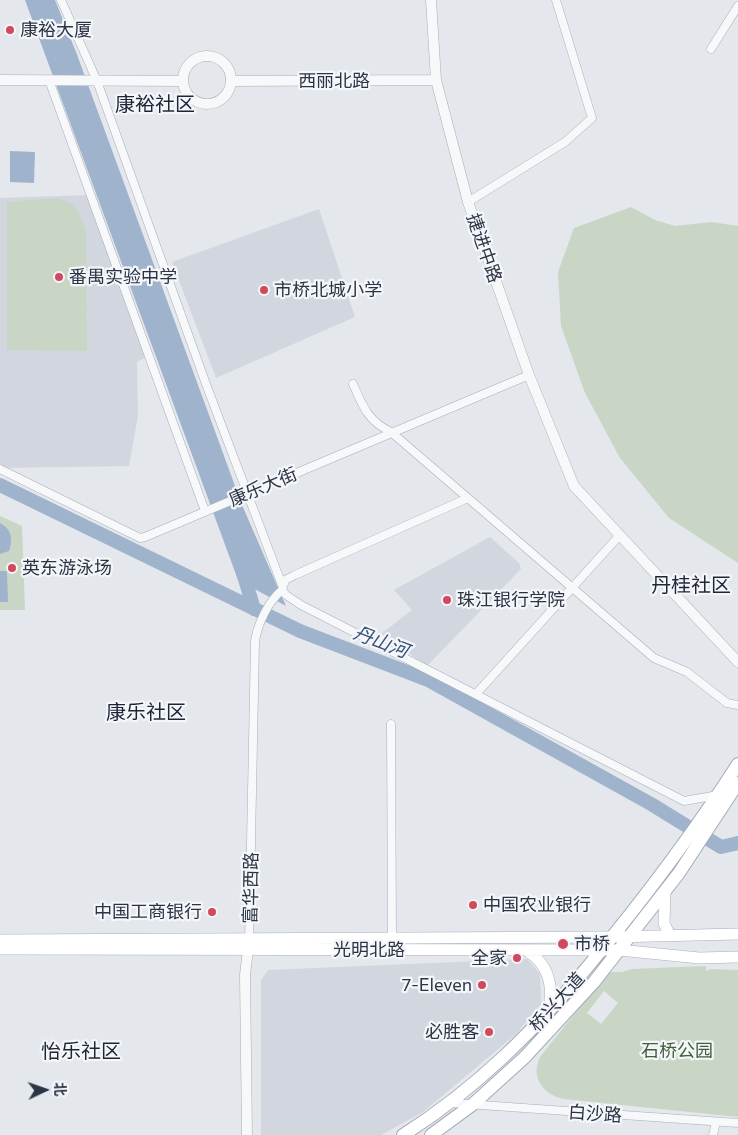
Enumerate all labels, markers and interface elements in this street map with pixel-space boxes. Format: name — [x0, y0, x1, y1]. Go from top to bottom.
place label: 康裕大厦 — [20, 19, 92, 41]
marker: 康裕大厦 — [4, 24, 16, 36]
street label: 西丽北路 — [298, 70, 370, 92]
district label: 康裕社区 — [115, 92, 195, 116]
street label: 捷进中路 — [462, 210, 506, 286]
place label: 番禺实验中学 — [69, 266, 177, 288]
marker: 番禺实验中学 — [53, 271, 65, 283]
place label: 市桥北城小学 — [274, 279, 382, 301]
marker: 市桥北城小学 — [258, 284, 270, 296]
street label: 康乐大街 — [226, 463, 300, 511]
place label: 英东游泳场 — [22, 557, 112, 579]
marker: 英东游泳场 — [6, 562, 18, 574]
district label: 丹桂社区 — [651, 573, 731, 597]
place label: 珠江银行学院 — [457, 589, 565, 611]
marker: 珠江银行学院 — [441, 594, 453, 606]
water label: 丹山河 — [350, 621, 412, 663]
district label: 康乐社区 — [106, 700, 186, 724]
street label: 富华西路 — [240, 852, 262, 924]
place label: 中国农业银行 — [483, 894, 591, 916]
marker: 中国农业银行 — [467, 899, 479, 911]
place label: 中国工商银行 — [94, 901, 202, 923]
marker: 中国工商银行 — [206, 906, 218, 918]
place label: 市桥 — [574, 933, 610, 955]
marker: 市桥 — [556, 937, 570, 951]
street label: 光明北路 — [333, 939, 405, 961]
place label: 全家 — [471, 947, 507, 969]
marker: 全家 — [511, 952, 523, 964]
street label: 桥兴大道 — [525, 968, 589, 1036]
place label: 7-Eleven — [402, 974, 472, 996]
marker: 7-Eleven — [476, 979, 488, 991]
place label: 必胜客 — [425, 1021, 479, 1043]
marker: 必胜客 — [483, 1026, 495, 1038]
district label: 怡乐社区 — [41, 1039, 121, 1063]
park label: 石桥公园 — [641, 1040, 713, 1062]
north arrow — [20, 1065, 70, 1115]
text: 北 — [52, 1082, 69, 1097]
street label: 白沙路 — [567, 1101, 623, 1127]

